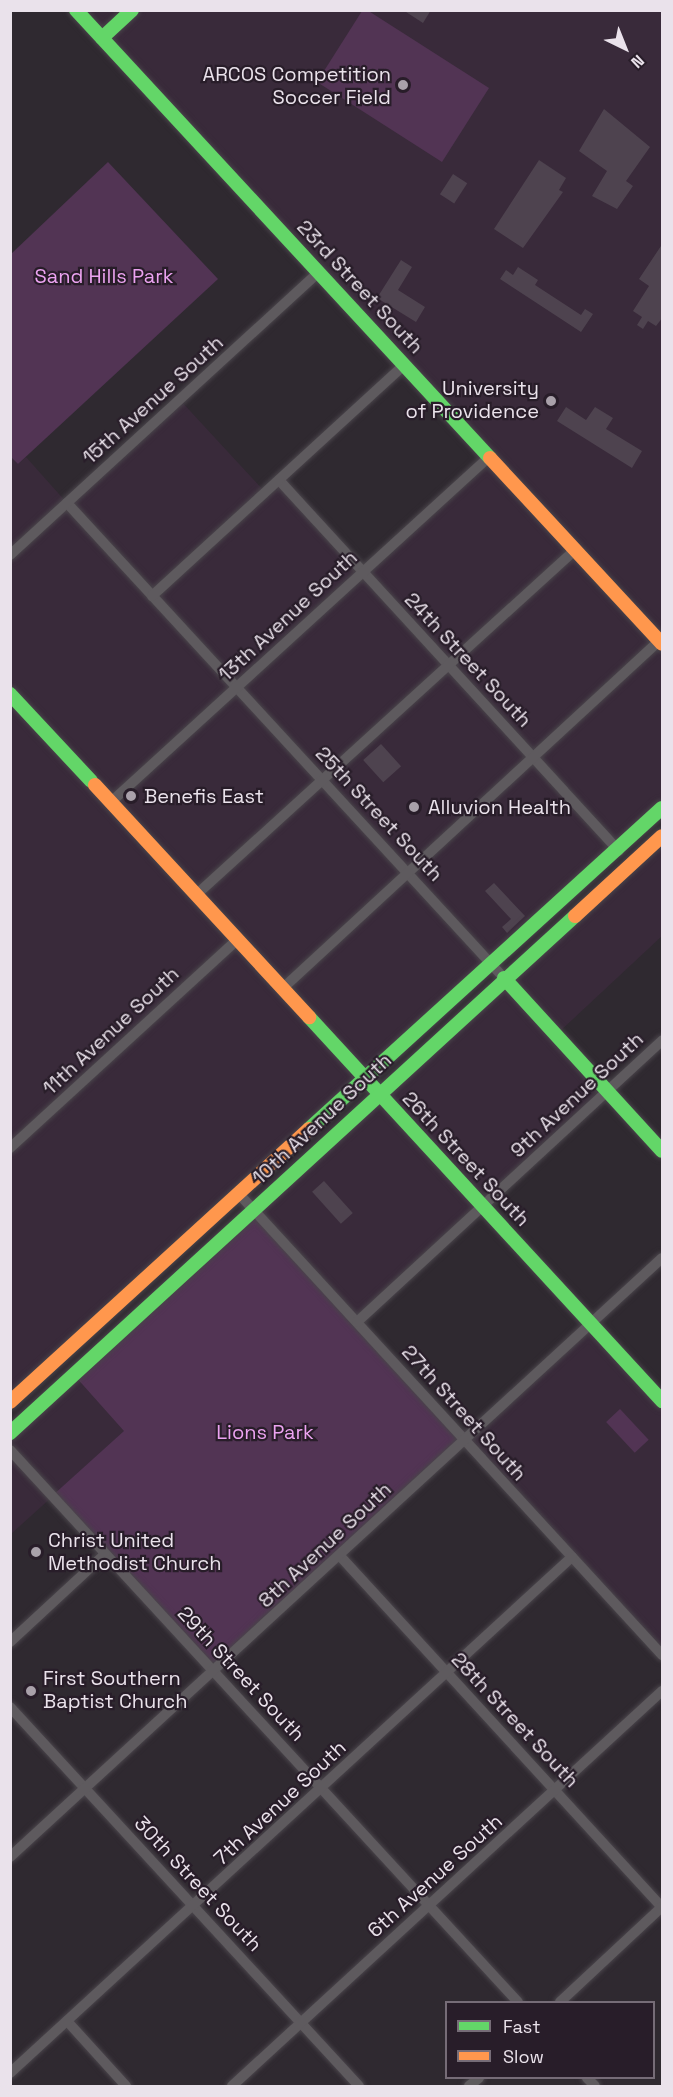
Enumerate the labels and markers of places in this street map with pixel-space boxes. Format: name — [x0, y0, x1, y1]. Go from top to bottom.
place label: ARCOS Competition Soccer Field — [203, 62, 391, 109]
marker: ARCOS Competition Soccer Field — [396, 78, 410, 92]
place label: University of Providence — [405, 377, 539, 424]
marker: University of Providence — [544, 394, 558, 408]
place label: Benefis East — [144, 784, 264, 808]
marker: Benefis East — [122, 787, 140, 805]
place label: Alluvion Health — [428, 795, 571, 819]
marker: Alluvion Health — [405, 798, 423, 816]
place label: Christ United Methodist Church — [48, 1528, 222, 1575]
marker: Christ United Methodist Church — [29, 1545, 43, 1559]
place label: First Southern Baptist Church — [43, 1667, 188, 1714]
marker: First Southern Baptist Church — [24, 1684, 38, 1698]

